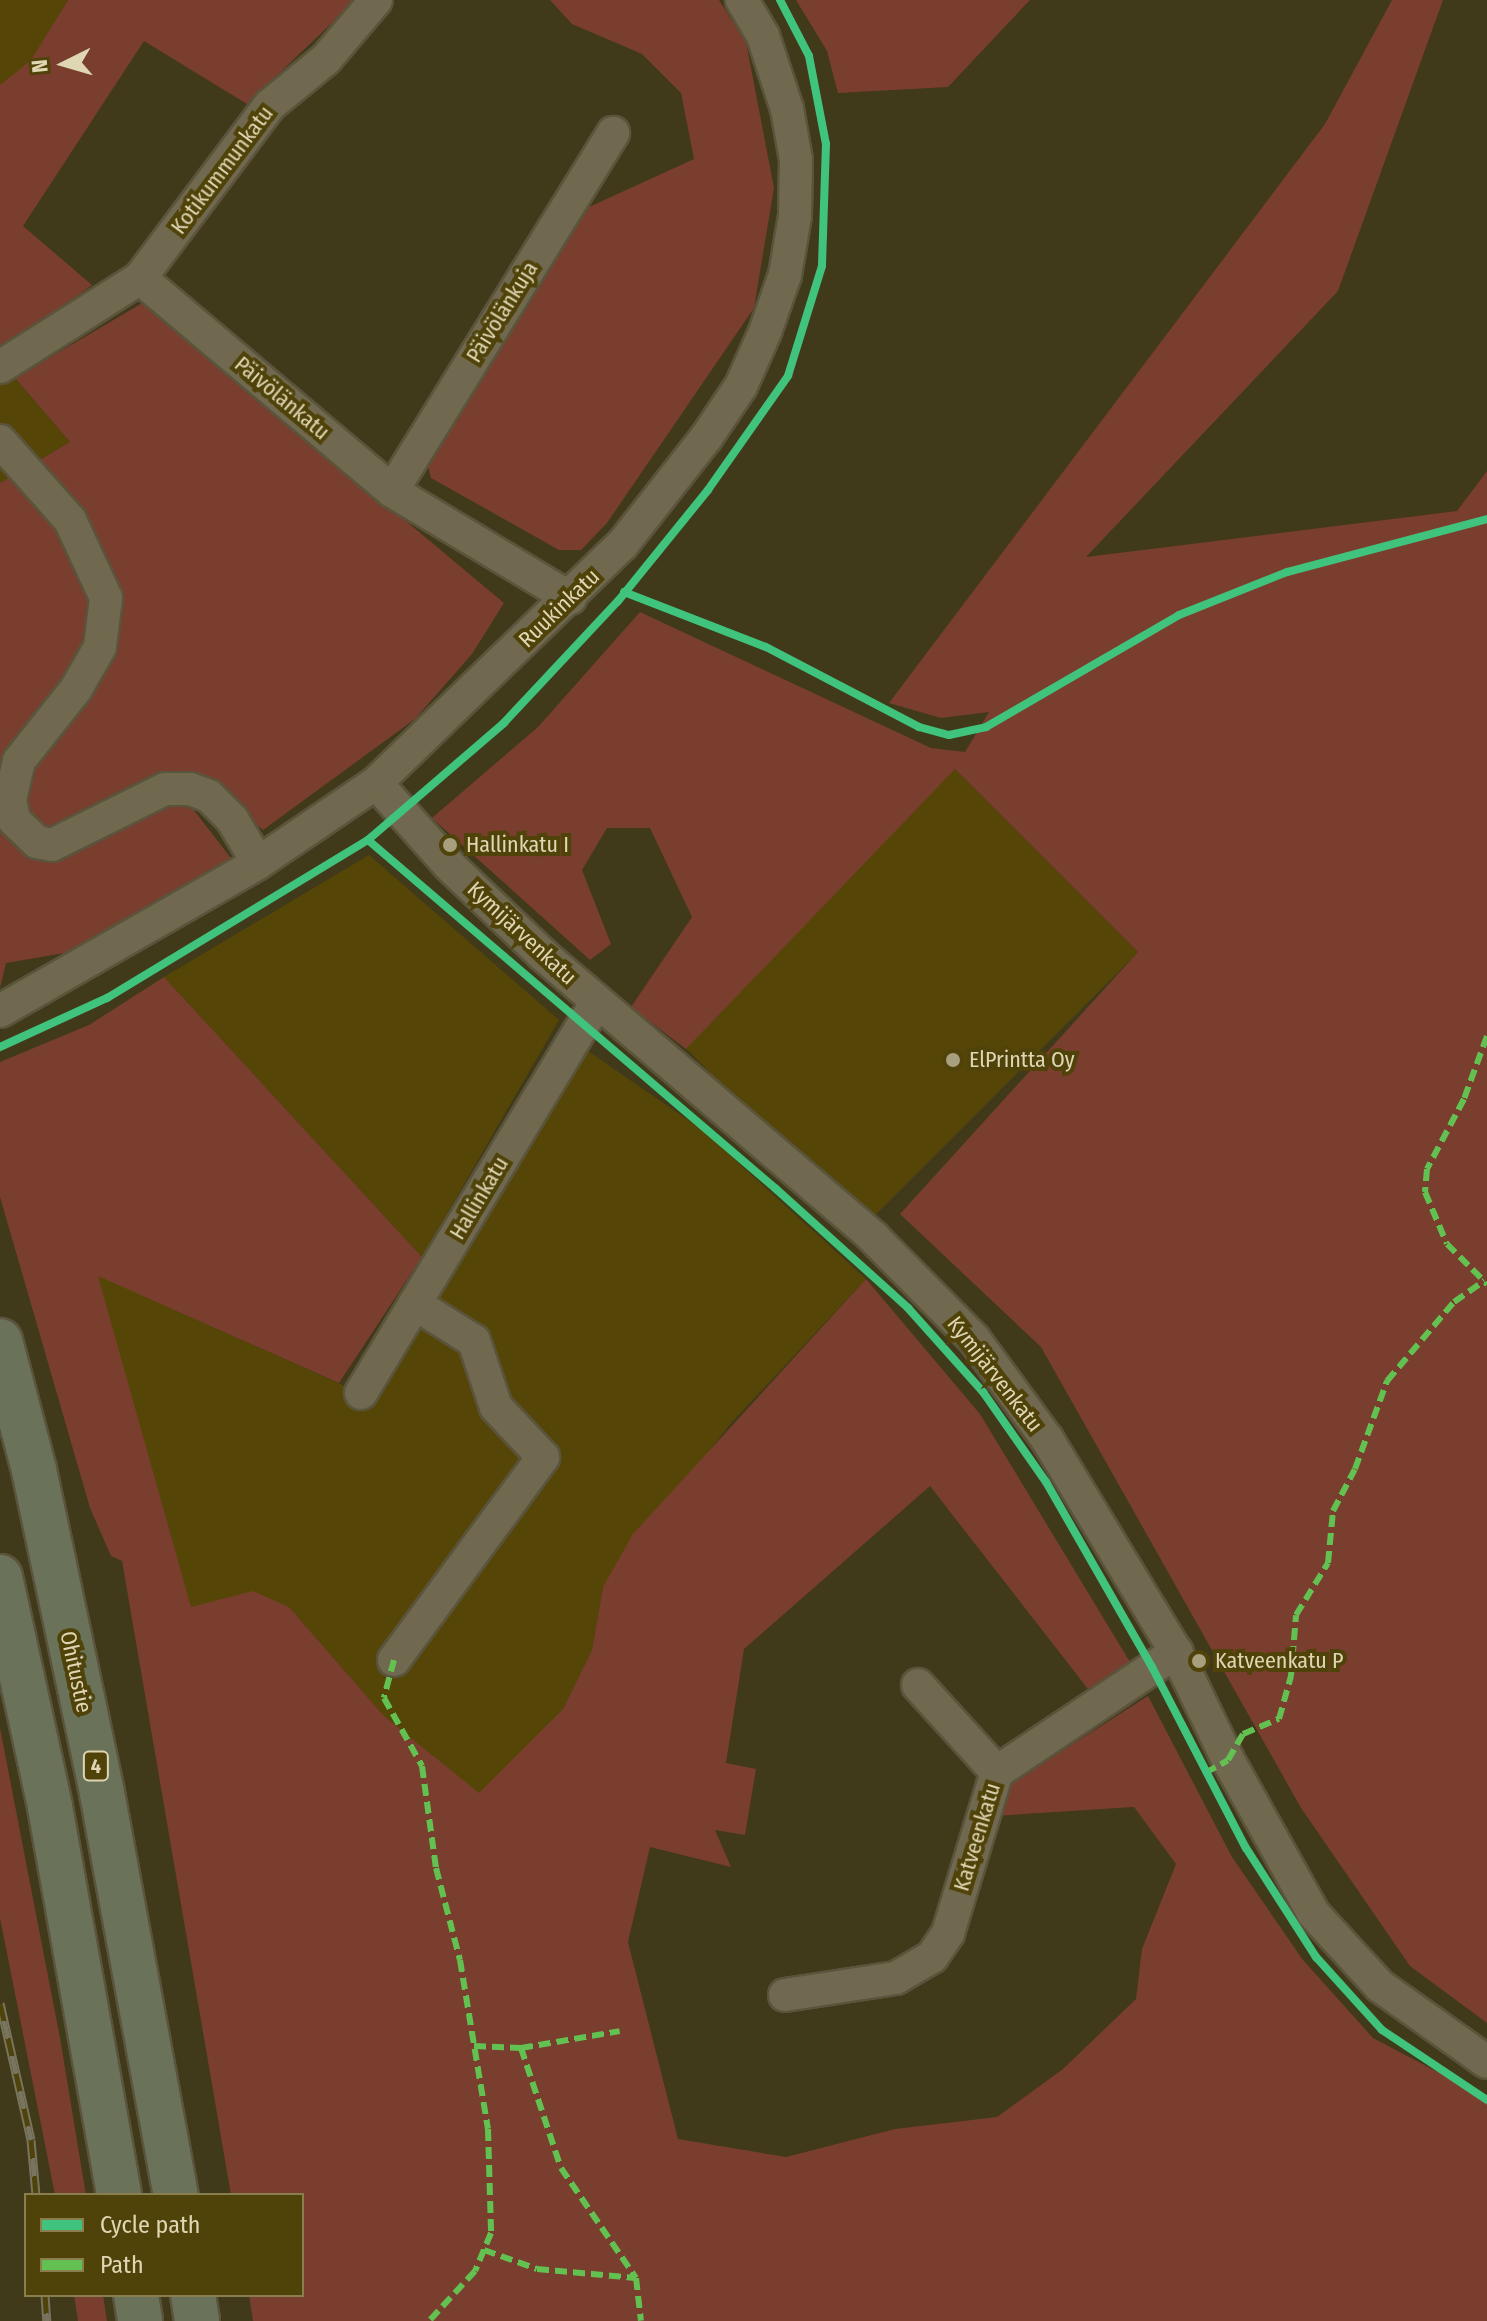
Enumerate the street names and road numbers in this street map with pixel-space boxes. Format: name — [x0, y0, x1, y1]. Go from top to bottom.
street label: Kotikummunkatu — [165, 101, 279, 239]
street label: Päivölänkuja — [461, 257, 543, 367]
street label: Päivölänkatu — [229, 351, 335, 445]
street label: Ruukinkatu — [513, 563, 605, 653]
street label: Kymijärvenkatu — [462, 876, 582, 990]
street label: Hallinkatu — [444, 1152, 514, 1244]
street label: Kymijärvenkatu — [942, 1311, 1048, 1437]
street label: Ohitustie — [54, 1629, 98, 1715]
road number: 4 — [82, 1750, 110, 1782]
street label: Katveenkatu — [948, 1780, 1006, 1894]

